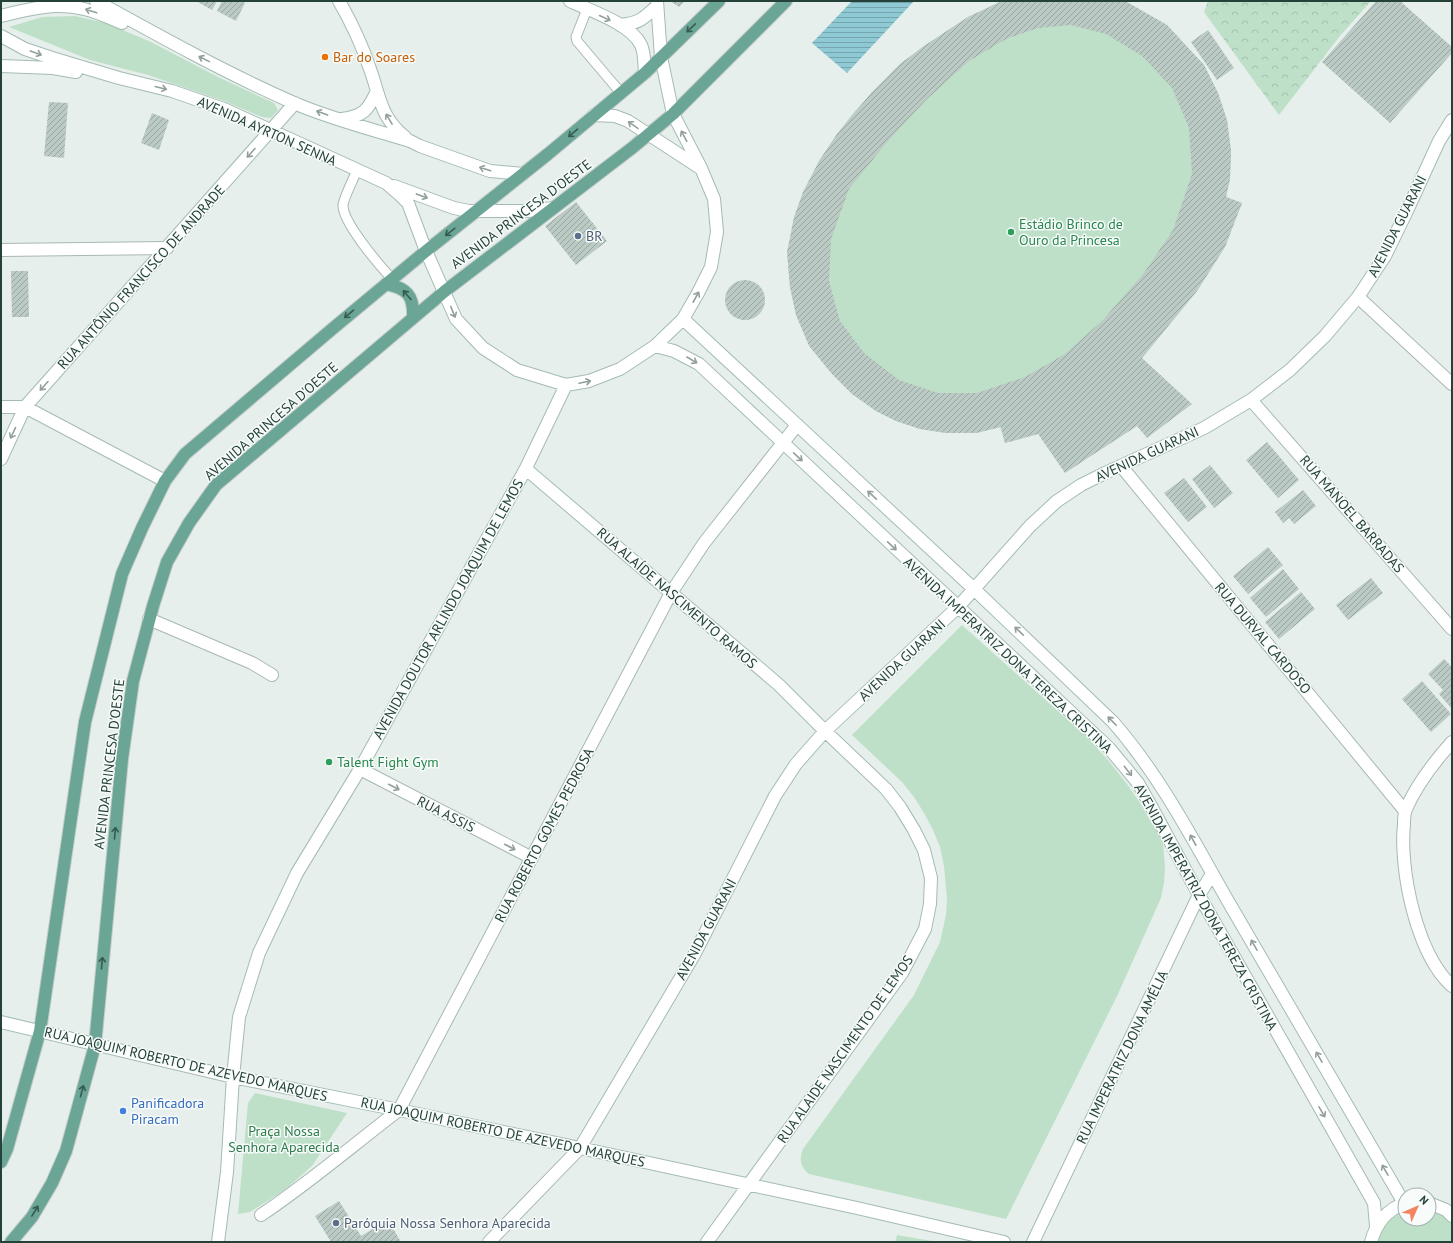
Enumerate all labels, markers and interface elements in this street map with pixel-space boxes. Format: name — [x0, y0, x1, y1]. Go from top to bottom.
one-way arrow — [84, 7, 97, 14]
one-way arrow — [599, 15, 611, 22]
one-way arrow — [686, 23, 696, 33]
place label: Bar do Soares — [333, 48, 415, 66]
one-way arrow — [30, 49, 42, 57]
marker: Bar do Soares — [320, 52, 330, 62]
one-way arrow — [198, 55, 210, 62]
one-way arrow — [154, 85, 167, 93]
street label: AVENIDA AYRTON SENNA — [195, 92, 340, 170]
one-way arrow — [317, 108, 329, 116]
one-way arrow — [384, 113, 392, 125]
one-way arrow — [628, 121, 639, 129]
one-way arrow — [567, 128, 578, 137]
one-way arrow — [680, 130, 688, 142]
one-way arrow — [246, 148, 255, 159]
street label: AVENIDA PRINCESA D'OESTE — [447, 155, 595, 273]
one-way arrow — [478, 165, 491, 172]
street label: AVENIDA GUARANI — [1364, 172, 1430, 280]
street label: RUA ANTÔNIO FRANCISCO DE ANDRADE — [53, 181, 229, 373]
one-way arrow — [416, 193, 428, 201]
place label: Estádio Brinco de Ouro da Princesa — [1019, 215, 1123, 249]
place label: BR — [586, 227, 603, 245]
marker: Estádio Brinco de Ouro da Princesa — [1006, 227, 1016, 237]
one-way arrow — [444, 228, 455, 236]
marker: BR — [573, 231, 583, 241]
one-way arrow — [403, 289, 412, 300]
one-way arrow — [692, 291, 700, 303]
one-way arrow — [450, 305, 458, 317]
one-way arrow — [344, 310, 355, 319]
one-way arrow — [686, 356, 698, 364]
street label: AVENIDA PRINCESA D'OESTE — [200, 358, 342, 484]
one-way arrow — [578, 377, 591, 385]
one-way arrow — [39, 381, 48, 392]
street label: AVENIDA GUARANI — [1092, 422, 1202, 486]
one-way arrow — [9, 427, 16, 439]
street label: RUA MANOEL BARRADAS — [1296, 451, 1408, 577]
one-way arrow — [793, 452, 803, 462]
street label: AVENIDA DOUTOR ARLINDO JOAQUIM DE LEMOS — [369, 476, 527, 742]
one-way arrow — [867, 490, 877, 499]
street label: RUA ALAÍDE NASCIMENTO RAMOS — [593, 524, 761, 672]
one-way arrow — [887, 541, 897, 551]
street label: AVENIDA IMPERATRIZ DONA TEREZA CRISTINA — [900, 553, 1117, 757]
street label: RUA DURVAL CARDOSO — [1211, 578, 1315, 698]
street label: AVENIDA GUARANI — [855, 615, 949, 705]
one-way arrow — [1013, 626, 1024, 635]
street label: AVENIDA PRINCESA D'OESTE — [90, 678, 128, 850]
one-way arrow — [1107, 716, 1117, 726]
street label: RUA ROBERTO GOMES PEDROSA — [490, 744, 598, 925]
place label: Talent Fight Gym — [337, 753, 439, 771]
marker: Talent Fight Gym — [324, 757, 334, 767]
one-way arrow — [1123, 766, 1132, 777]
street label: AVENIDA IMPERATRIZ DONA TEREZA CRISTINA — [1130, 780, 1282, 1034]
one-way arrow — [388, 784, 400, 791]
street label: RUA ASSIS — [414, 792, 478, 836]
one-way arrow — [111, 827, 118, 840]
one-way arrow — [1189, 834, 1196, 846]
one-way arrow — [504, 844, 516, 851]
street label: AVENIDA GUARANI — [672, 875, 740, 983]
one-way arrow — [1249, 939, 1257, 951]
street label: RUA ALAIDE NASCIMENTO DE LEMOS — [773, 952, 917, 1146]
one-way arrow — [98, 957, 106, 970]
street label: RUA IMPERATRIZ DONA AMÉLIA — [1072, 967, 1172, 1147]
street label: RUA JOAQUIM ROBERTO DE AZEVEDO MARQUES — [43, 1023, 329, 1105]
one-way arrow — [1315, 1051, 1323, 1063]
one-way arrow — [79, 1085, 86, 1098]
street label: RUA JOAQUIM ROBERTO DE AZEVEDO MARQUES — [359, 1093, 647, 1171]
place label: Panificadora Piracam — [131, 1094, 204, 1128]
marker: Panificadora Piracam — [118, 1106, 128, 1116]
one-way arrow — [1318, 1106, 1326, 1118]
park label: Praça Nossa Senhora Aparecida — [228, 1122, 340, 1156]
one-way arrow — [1380, 1164, 1388, 1176]
north arrow — [1397, 1187, 1437, 1227]
text: N — [1417, 1192, 1432, 1207]
one-way arrow — [31, 1206, 39, 1217]
place label: Paróquia Nossa Senhora Aparecida — [344, 1214, 551, 1232]
marker: Paróquia Nossa Senhora Aparecida — [331, 1218, 341, 1228]

